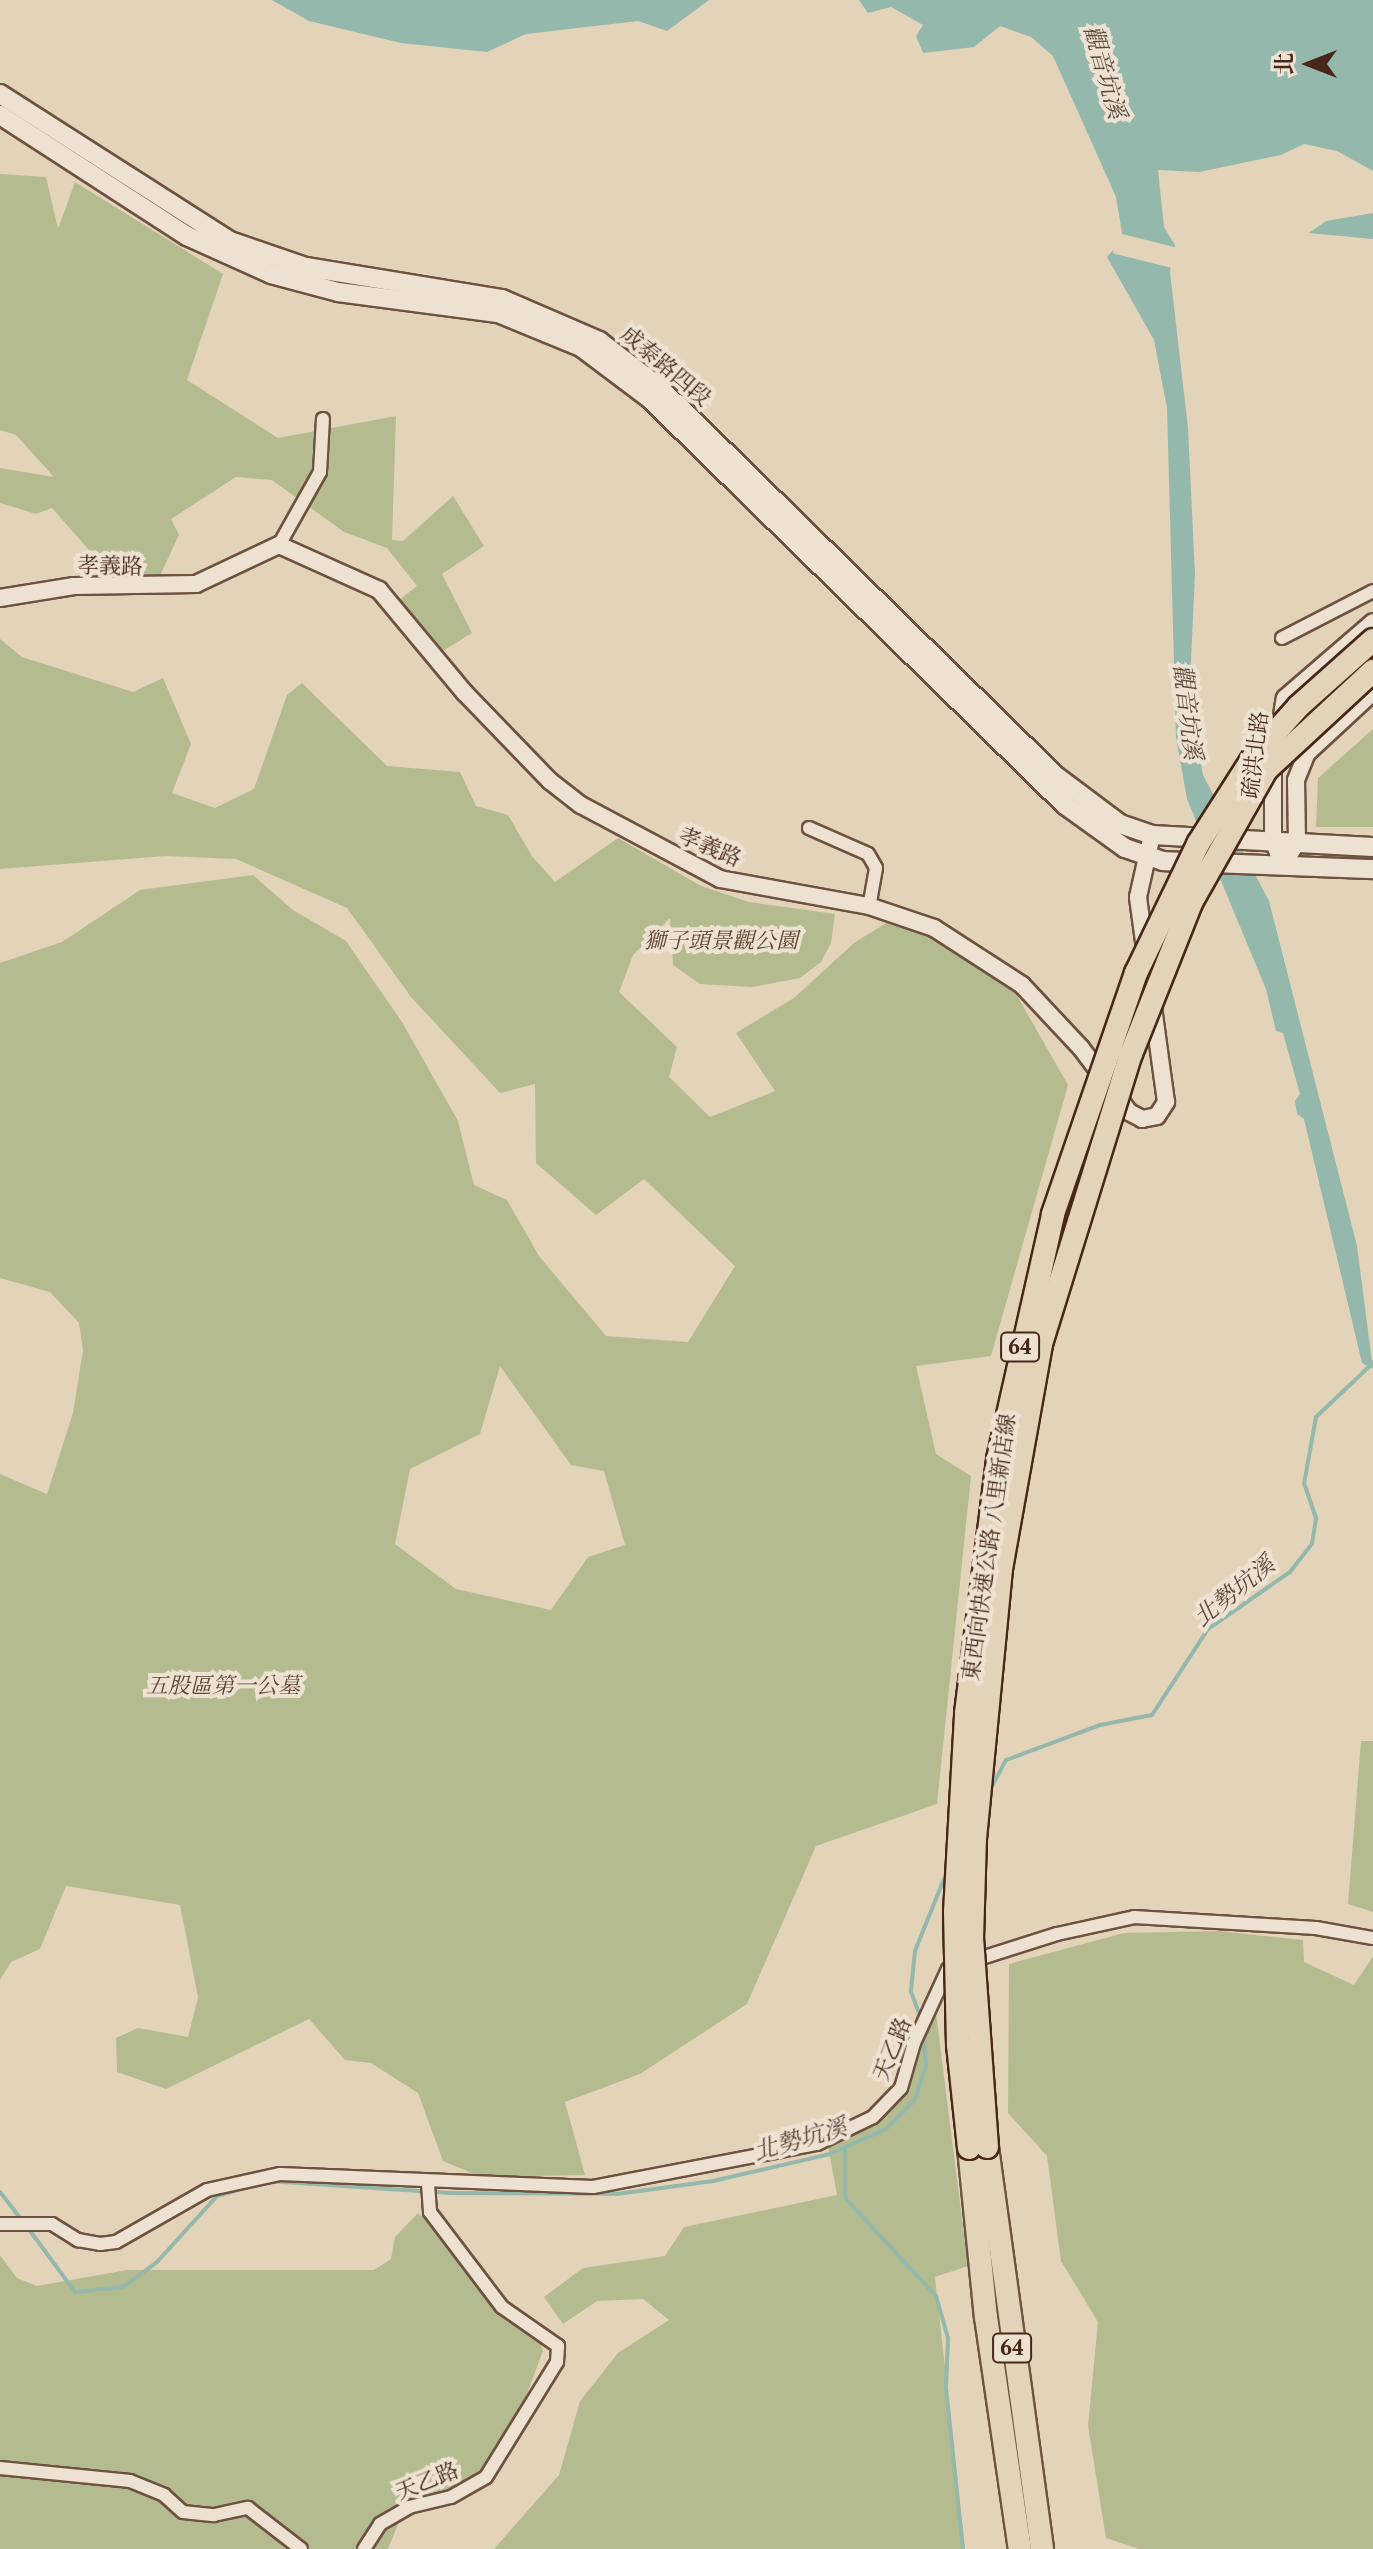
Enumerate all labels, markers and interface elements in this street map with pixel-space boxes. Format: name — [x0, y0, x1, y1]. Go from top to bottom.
water label: 觀音坑溪 — [1078, 22, 1132, 122]
north arrow — [1269, 24, 1349, 104]
text: 北 — [1271, 53, 1298, 75]
street label: 成泰路四段 — [615, 321, 717, 411]
street label: 孝義路 — [77, 552, 143, 580]
water label: 觀音坑溪 — [1168, 663, 1208, 761]
street label: 疏洪北路 — [1237, 710, 1273, 800]
street label: 孝義路 — [674, 822, 746, 872]
park label: 獅子頭景觀公園 — [644, 928, 798, 954]
road number: 64 — [1000, 1331, 1040, 1363]
street label: 東西向快速公路 八里新店線 — [957, 1412, 1021, 1682]
water label: 北勢坑溪 — [1188, 1550, 1280, 1632]
park label: 五股區第一公墓 — [146, 1673, 300, 1699]
street label: 天乙路 — [867, 2013, 917, 2085]
water label: 北勢坑溪 — [750, 2112, 850, 2166]
road number: 64 — [992, 2332, 1032, 2364]
street label: 天乙路 — [391, 2456, 463, 2506]

